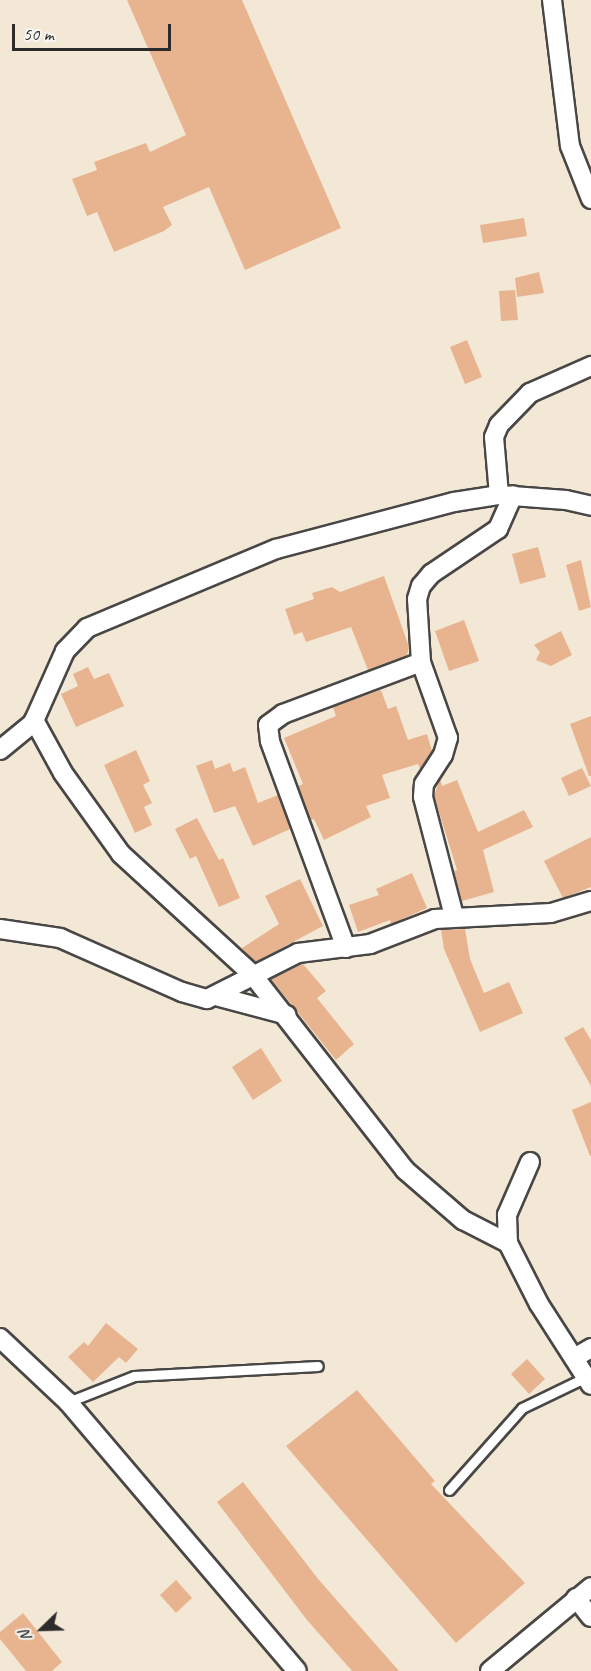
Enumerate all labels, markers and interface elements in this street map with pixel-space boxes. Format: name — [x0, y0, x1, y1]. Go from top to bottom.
scale bar — [15, 12, 174, 50]
text: 50 m — [23, 23, 54, 45]
north arrow — [12, 1599, 72, 1659]
text: N — [14, 1628, 37, 1644]

